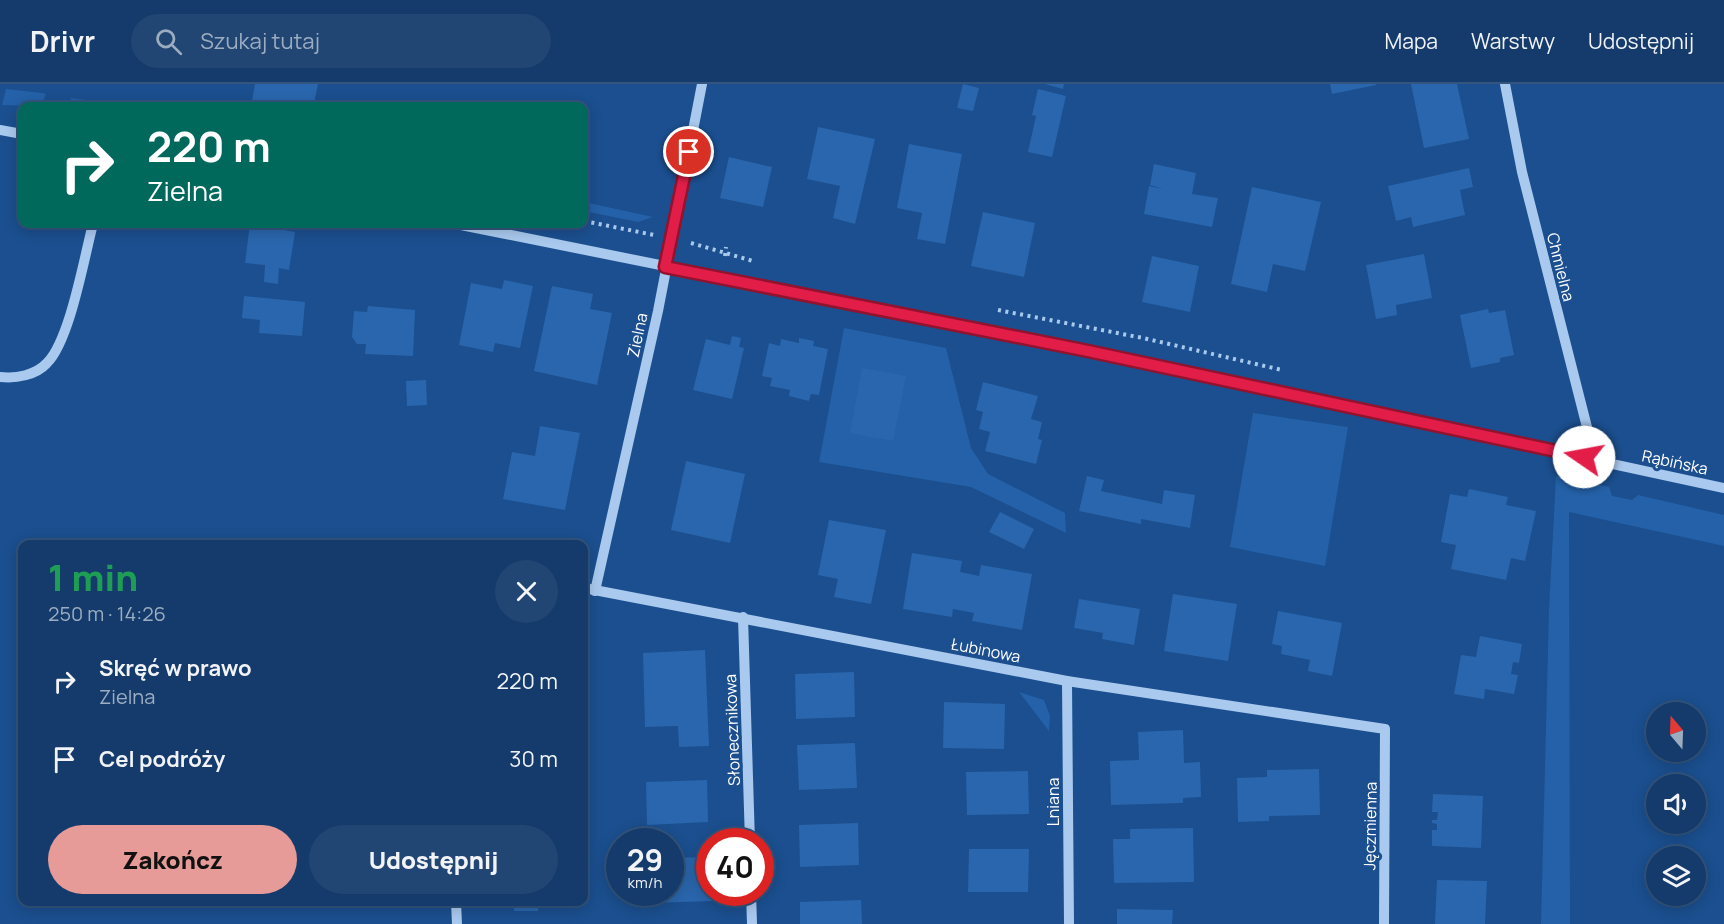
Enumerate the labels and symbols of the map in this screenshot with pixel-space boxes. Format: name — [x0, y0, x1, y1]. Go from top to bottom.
pin — [663, 126, 714, 177]
street label: Chmielna — [1542, 230, 1580, 304]
street label: Zielna — [622, 311, 652, 359]
position arrow — [1552, 425, 1616, 489]
street label: Rąbińska — [1640, 444, 1710, 480]
street label: Łubinowa — [949, 632, 1023, 668]
street label: Słonecznikowa — [719, 674, 745, 786]
north arrow — [1646, 702, 1706, 762]
street label: Lniana — [1042, 778, 1064, 826]
street label: Jęczmienna — [1358, 782, 1382, 870]
speed limit sign: 40 — [696, 828, 774, 906]

